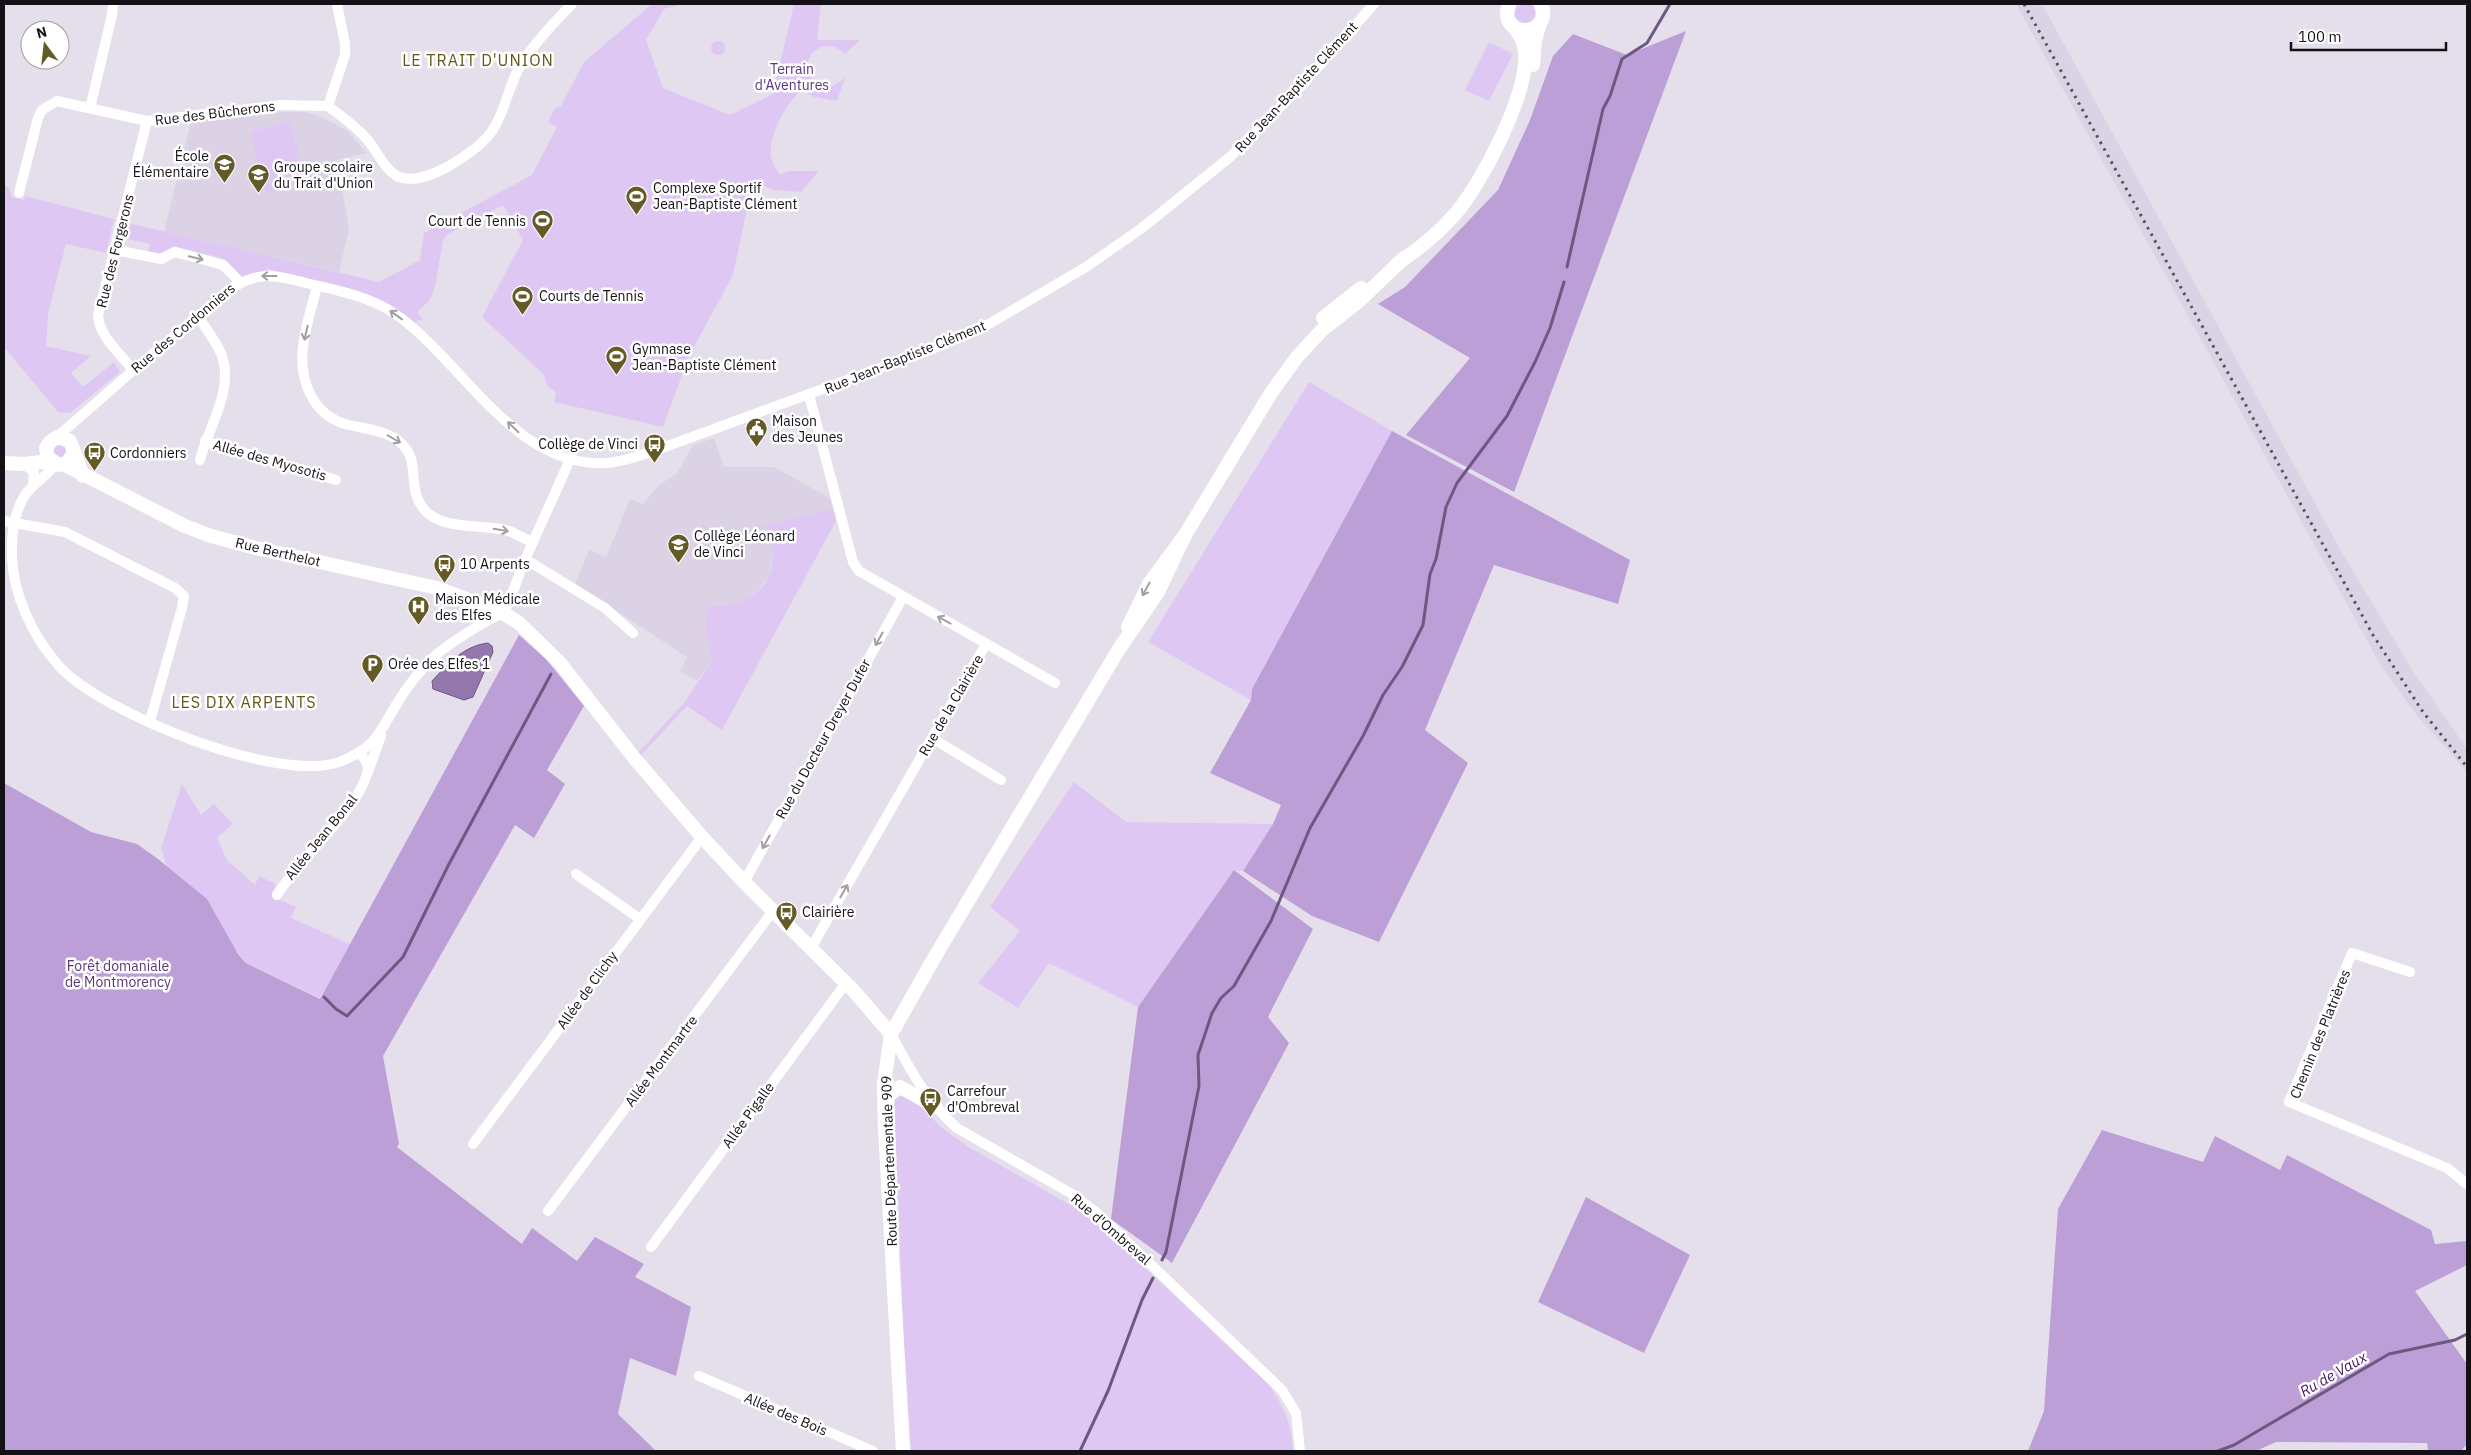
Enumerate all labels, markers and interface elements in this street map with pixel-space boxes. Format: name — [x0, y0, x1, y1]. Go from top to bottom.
street label: Rue Jean-Baptiste Clément — [1231, 18, 1361, 156]
north arrow — [20, 20, 70, 70]
scale bar — [2291, 20, 2446, 52]
text: N — [34, 22, 49, 42]
text: 100 m — [2298, 27, 2342, 46]
district label: LE TRAIT D'UNION — [402, 50, 554, 70]
park label: Terrain d'Aventures — [755, 60, 829, 94]
street label: Rue des Bûcherons — [154, 97, 276, 129]
place label: École Élémentaire — [133, 146, 209, 181]
school or university icon: École Élémentaire — [213, 152, 237, 183]
place label: Groupe scolaire du Trait d'Union — [274, 158, 373, 192]
school or university icon: Groupe scolaire du Trait d'Union — [246, 163, 270, 194]
place label: Complexe Sportif Jean-Baptiste Clément — [653, 179, 798, 213]
sports icon: Complexe Sportif Jean-Baptiste Clément — [625, 184, 649, 215]
street label: Rue des Forgerons — [92, 192, 138, 310]
sports icon: Court de Tennis — [530, 209, 554, 240]
place label: Court de Tennis — [428, 212, 526, 230]
one-way arrow — [187, 254, 203, 263]
one-way arrow — [262, 271, 278, 281]
street label: Rue des Cordonniers — [127, 279, 239, 377]
sports icon: Courts de Tennis — [511, 284, 535, 315]
place label: Courts de Tennis — [539, 287, 644, 305]
one-way arrow — [389, 310, 403, 320]
street label: Rue Jean-Baptiste Clément — [822, 316, 988, 398]
one-way arrow — [301, 324, 310, 340]
place label: Gymnase Jean-Baptiste Clément — [632, 340, 777, 374]
sports icon: Gymnase Jean-Baptiste Clément — [604, 345, 628, 376]
place label: Maison des Jeunes — [772, 412, 843, 446]
public building icon: Maison des Jeunes — [744, 417, 768, 448]
one-way arrow — [507, 421, 520, 433]
bus stop icon: Collège de Vinci — [642, 432, 666, 463]
one-way arrow — [386, 434, 400, 444]
street label: Allée des Myosotis — [211, 435, 329, 485]
place label: Collège de Vinci — [538, 435, 638, 453]
bus stop icon: Cordonniers — [82, 441, 106, 472]
place label: Cordonniers — [110, 444, 187, 462]
one-way arrow — [492, 525, 508, 535]
place label: Collège Léonard de Vinci — [694, 527, 795, 561]
school or university icon: Collège Léonard de Vinci — [666, 532, 690, 563]
street label: Rue Berthelot — [234, 533, 323, 571]
bus stop icon: 10 Arpents — [432, 552, 456, 583]
place label: 10 Arpents — [460, 555, 530, 573]
one-way arrow — [1141, 581, 1151, 596]
place label: Maison Médicale des Elfes — [435, 590, 540, 624]
hospital icon: Maison Médicale des Elfes — [407, 595, 431, 626]
one-way arrow — [937, 615, 952, 625]
one-way arrow — [874, 632, 884, 647]
street label: Rue de la Clairière — [915, 651, 987, 759]
parking icon: Orée des Elfes 1 — [360, 652, 384, 683]
place label: Orée des Elfes 1 — [388, 655, 490, 673]
street label: Rue du Docteur Dreyer Dufer — [771, 656, 875, 822]
district label: LES DIX ARPENTS — [171, 692, 317, 712]
street label: Allée Jean Bonal — [281, 790, 361, 883]
one-way arrow — [761, 835, 771, 850]
one-way arrow — [839, 884, 849, 898]
bus stop icon: Clairière — [774, 900, 798, 931]
place label: Clairière — [802, 903, 855, 921]
street label: Allée de Clichy — [553, 947, 621, 1033]
park label: Forêt domaniale de Montmorency — [65, 957, 171, 991]
street label: Chemin des Platrières — [2286, 967, 2354, 1101]
street label: Allée Montmartre — [621, 1011, 701, 1110]
street label: Route Départementale 909 — [877, 1075, 901, 1247]
street label: Allée Pigalle — [718, 1078, 778, 1152]
place label: Carrefour d'Ombreval — [947, 1082, 1020, 1116]
bus stop icon: Carrefour d'Ombreval — [919, 1087, 943, 1118]
street label: Rue d'Ombreval — [1067, 1189, 1155, 1269]
water label: Ru de Vaux — [2296, 1347, 2370, 1401]
street label: Allée des Bois — [742, 1388, 830, 1440]

